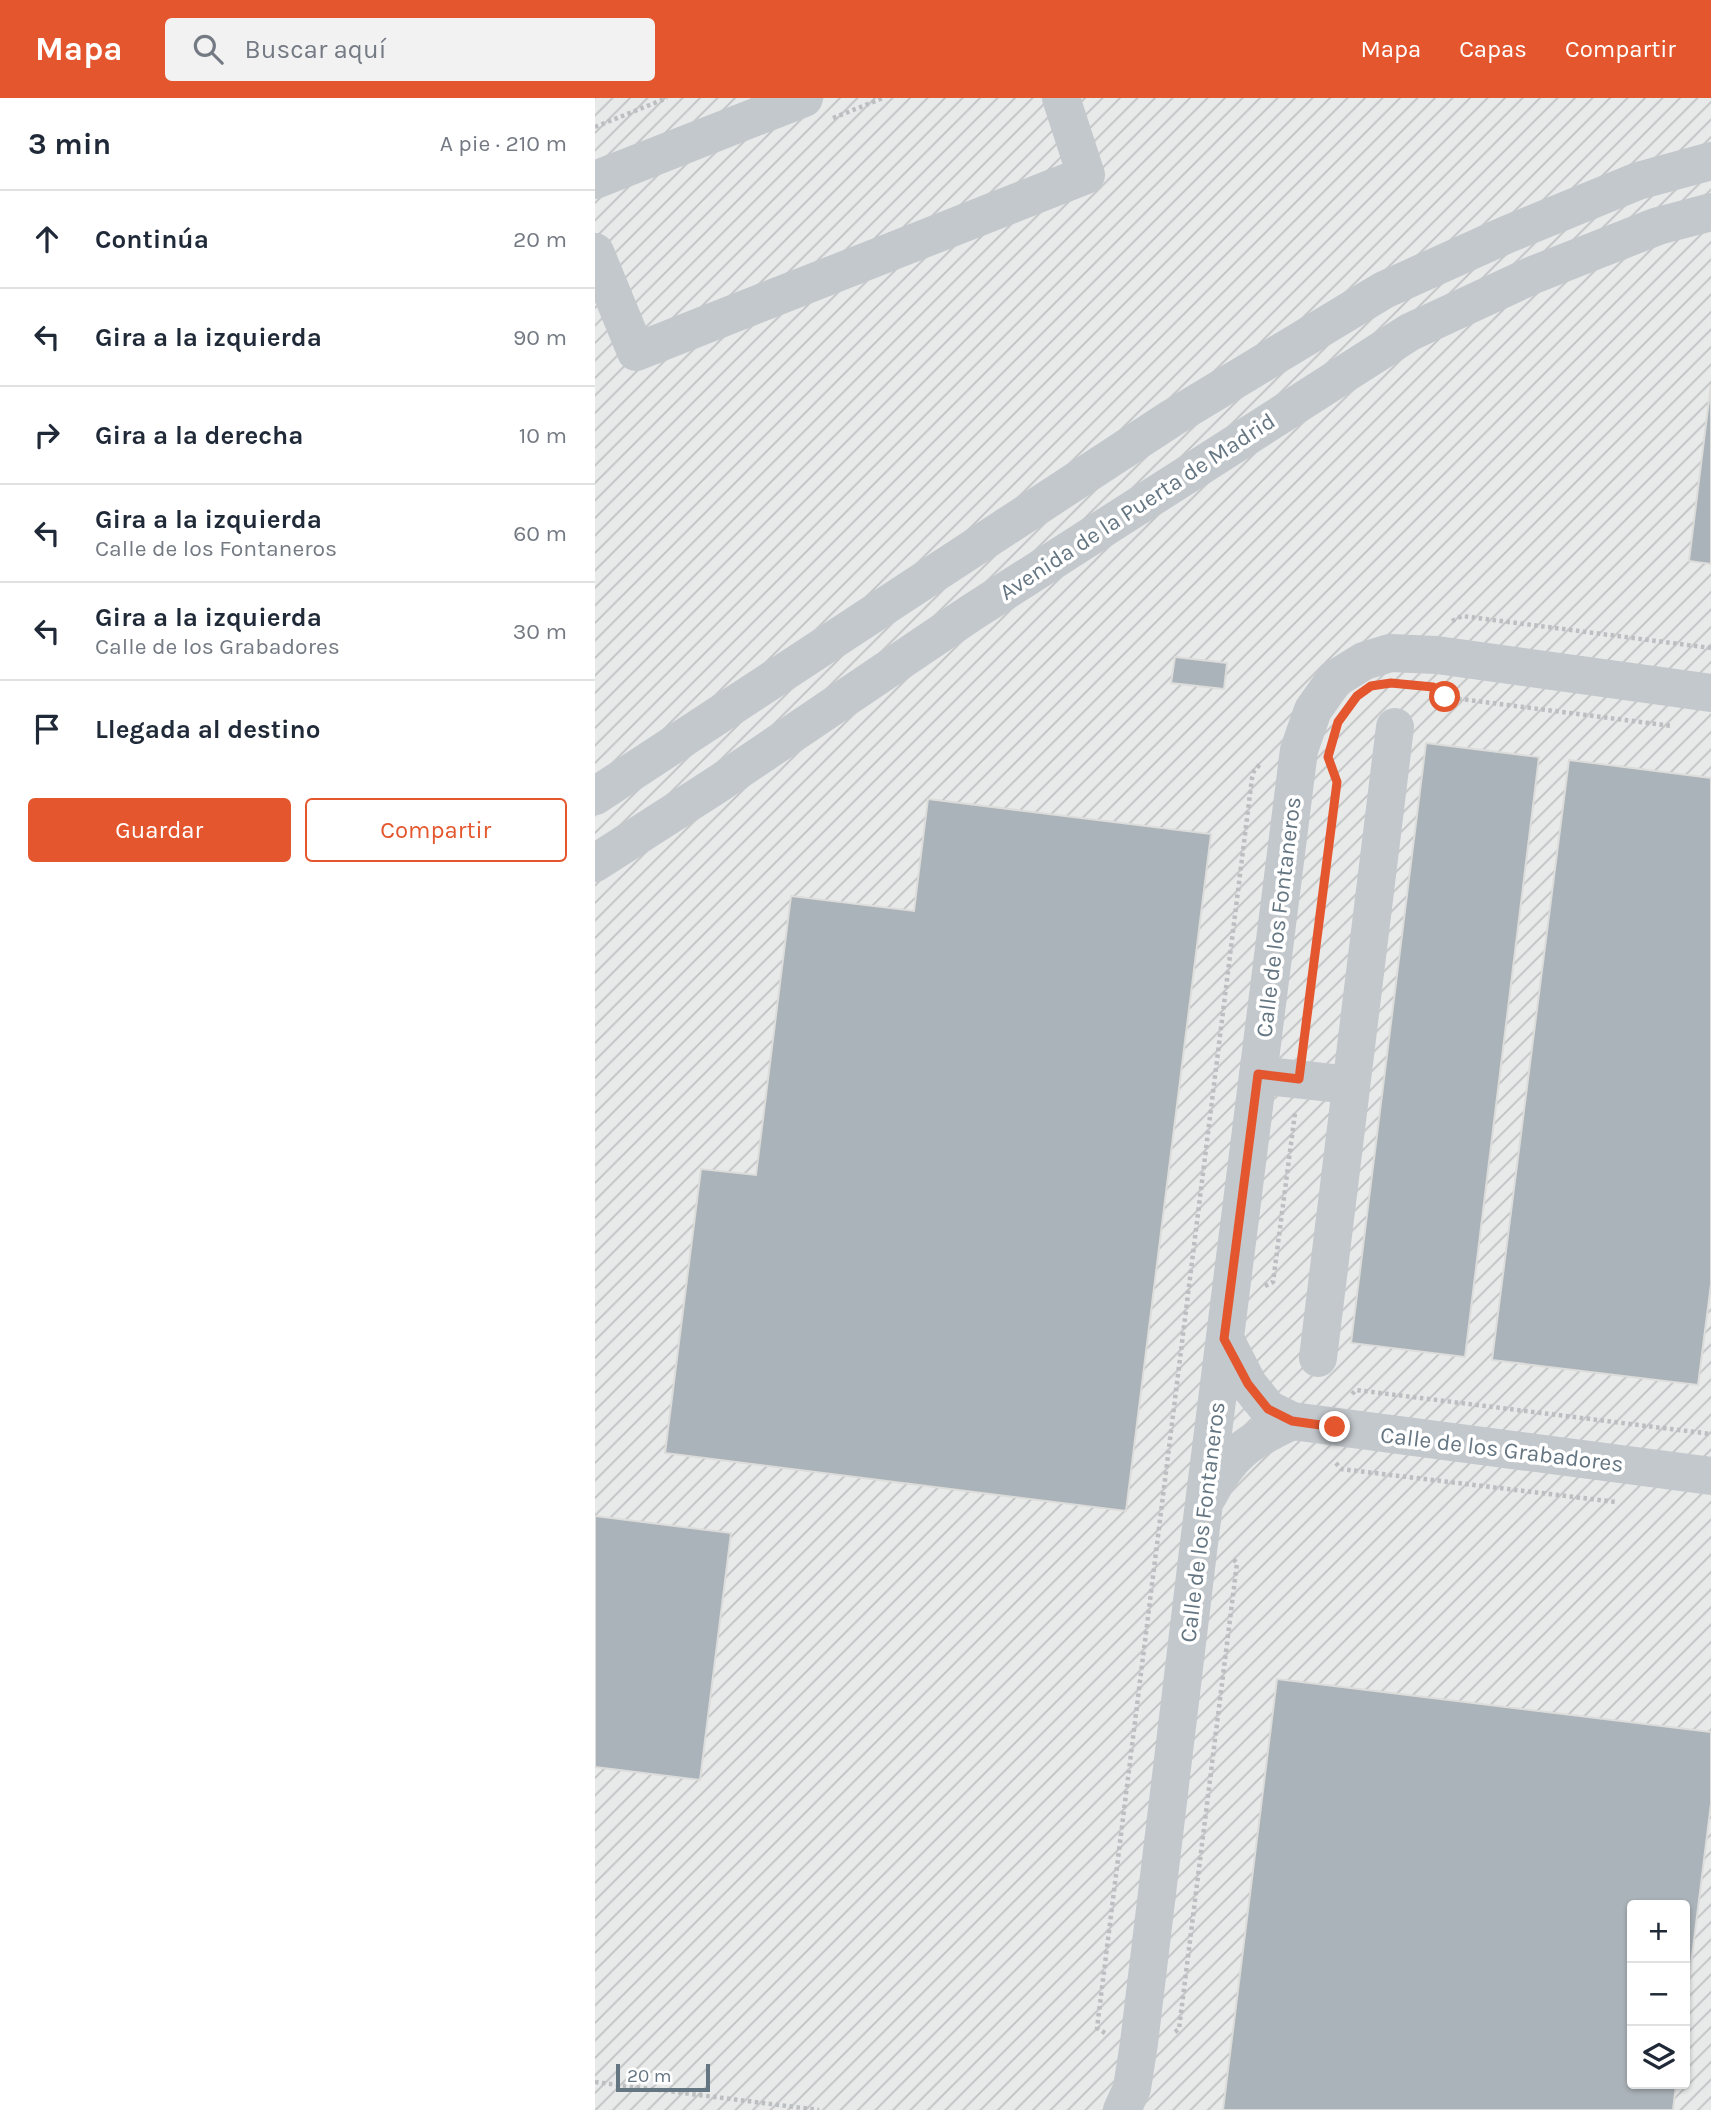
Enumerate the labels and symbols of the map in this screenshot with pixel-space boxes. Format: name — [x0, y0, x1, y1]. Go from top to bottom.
street label: Avenida de la Puerta de Madrid — [994, 407, 1280, 606]
route start — [1429, 681, 1460, 712]
street label: Calle de los Fontaneros — [1250, 795, 1307, 1039]
street label: Calle de los Fontaneros — [1174, 1400, 1231, 1644]
route end — [1319, 1411, 1350, 1442]
street label: Calle de los Grabadores — [1379, 1421, 1625, 1478]
scale bar — [616, 2061, 711, 2093]

